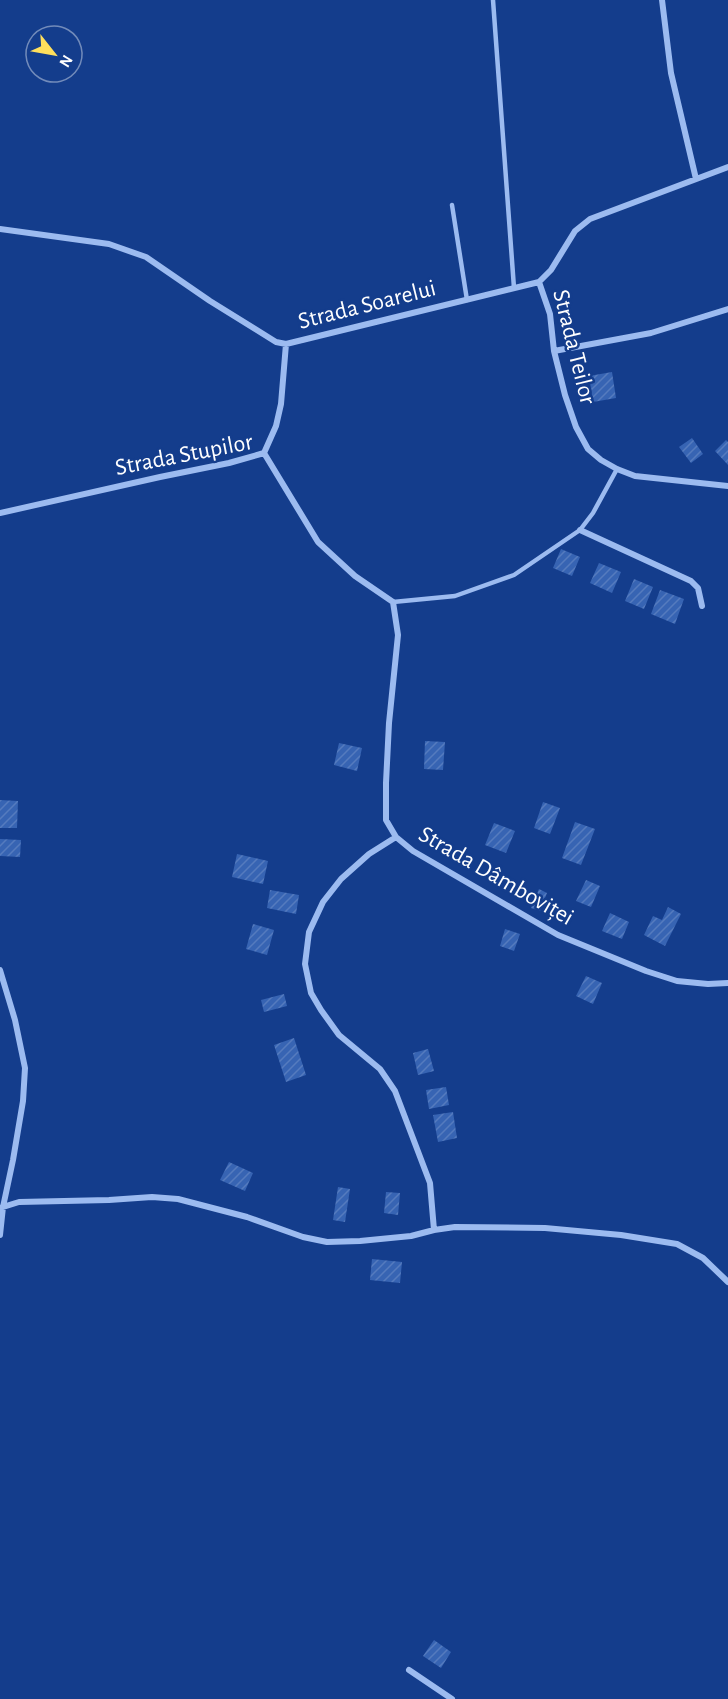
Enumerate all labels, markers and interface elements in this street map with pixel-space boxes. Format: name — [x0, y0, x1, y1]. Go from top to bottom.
north arrow — [24, 24, 84, 84]
text: N — [56, 52, 76, 70]
street label: Strada Soarelui — [296, 276, 438, 334]
street label: Strada Teilor — [548, 287, 600, 407]
street label: Strada Stupilor — [113, 430, 255, 480]
street label: Strada Dâmboviței — [414, 822, 578, 931]

